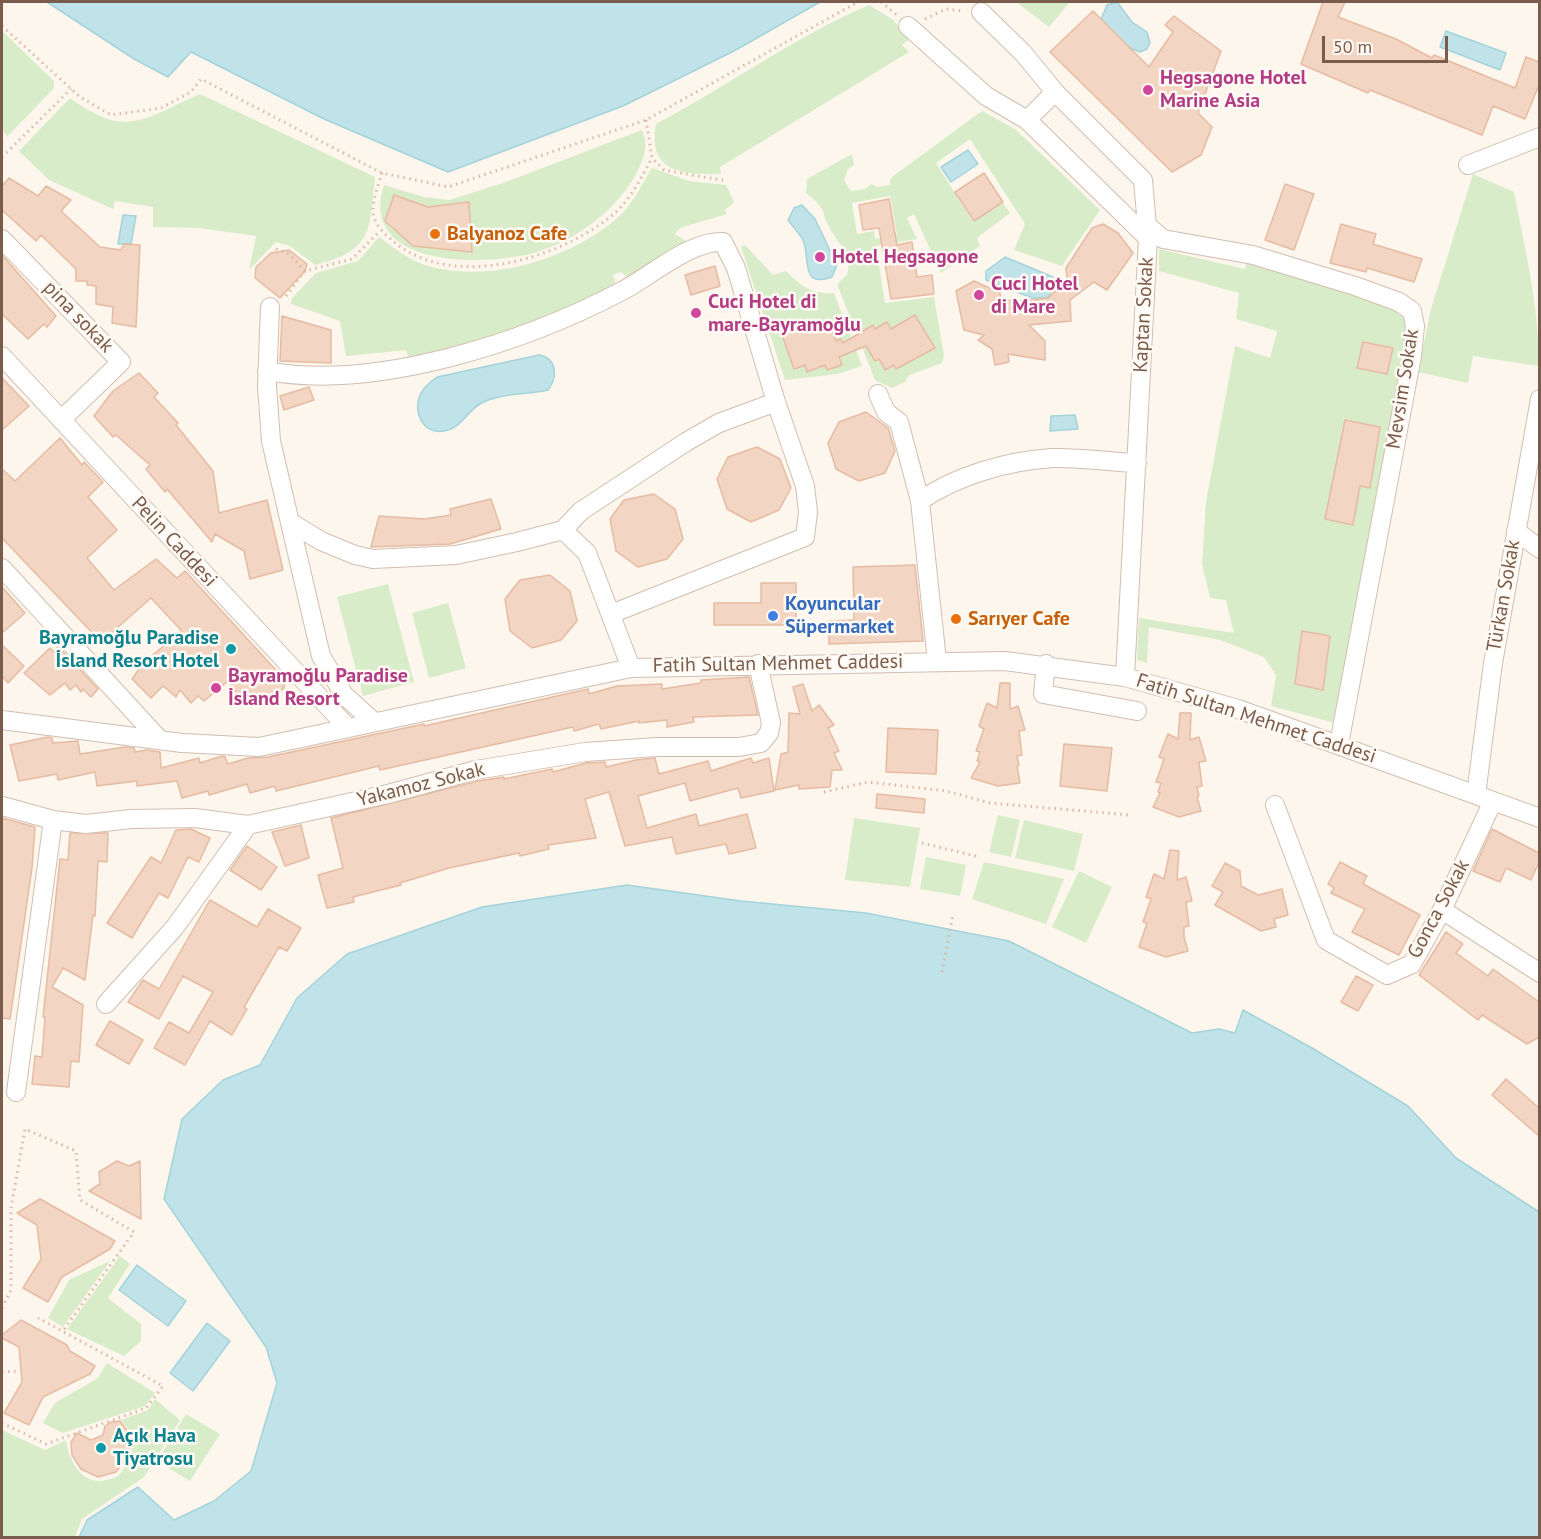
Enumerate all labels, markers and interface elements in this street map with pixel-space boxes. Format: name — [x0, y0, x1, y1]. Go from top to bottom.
scale bar — [1325, 24, 1451, 62]
text: 50 m — [1333, 35, 1372, 58]
place label: Hegsagone Hotel Marine Asia — [1160, 66, 1306, 113]
marker: Hegsagone Hotel Marine Asia — [1141, 83, 1155, 97]
place label: Balyanoz Cafe — [447, 222, 567, 246]
marker: Balyanoz Cafe — [428, 227, 442, 241]
place label: Hotel Hegsagone — [832, 245, 978, 269]
marker: Hotel Hegsagone — [813, 250, 827, 264]
street label: Kaptan Sokak — [1129, 257, 1159, 373]
place label: Cuci Hotel di Mare — [991, 272, 1078, 319]
street label: pina sokak — [38, 276, 118, 358]
marker: Cuci Hotel di Mare — [972, 288, 986, 302]
place label: Cuci Hotel di mare-Bayramoğlu — [708, 290, 861, 337]
marker: Cuci Hotel di mare-Bayramoğlu — [689, 306, 703, 320]
street label: Mevsim Sokak — [1382, 327, 1424, 451]
street label: Pelin Caddesi — [126, 492, 222, 592]
street label: Türkan Sokak — [1482, 538, 1526, 654]
place label: Koyuncular Süpermarket — [785, 592, 894, 639]
place label: Sarıyer Cafe — [968, 607, 1070, 631]
marker: Koyuncular Süpermarket — [766, 609, 780, 623]
marker: Sarıyer Cafe — [949, 612, 963, 626]
place label: Bayramoğlu Paradise İsland Resort Hotel — [39, 626, 219, 673]
marker: Bayramoğlu Paradise İsland Resort Hotel — [224, 642, 238, 656]
street label: Fatih Sultan Mehmet Caddesi — [652, 650, 904, 678]
place label: Bayramoğlu Paradise İsland Resort — [228, 664, 408, 711]
street label: Fatih Sultan Mehmet Caddesi — [1133, 669, 1379, 769]
marker: Bayramoğlu Paradise İsland Resort — [209, 681, 223, 695]
street label: Yakamoz Sokak — [355, 758, 487, 812]
street label: Gonca Sokak — [1403, 855, 1475, 963]
place label: Açık Hava Tiyatrosu — [113, 1424, 196, 1471]
marker: Açık Hava Tiyatrosu — [94, 1441, 108, 1455]

